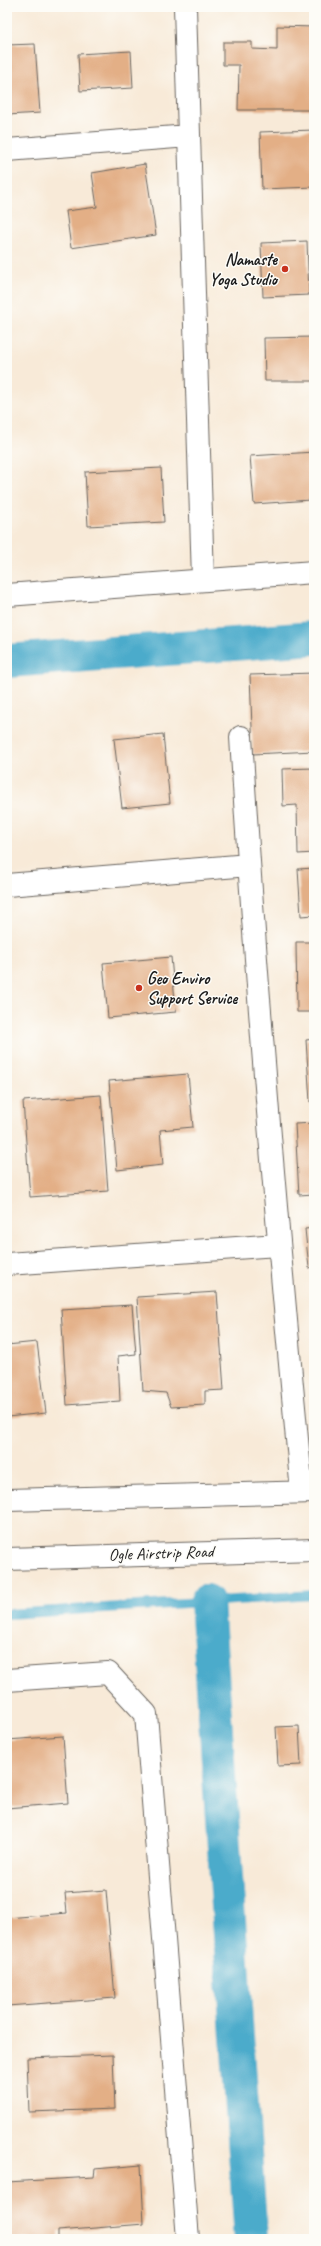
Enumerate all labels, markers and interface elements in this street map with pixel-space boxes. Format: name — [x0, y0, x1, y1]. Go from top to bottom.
place label: Namaste Yoga Studio — [209, 249, 279, 290]
marker: Namaste Yoga Studio — [280, 264, 290, 274]
place label: Geo Enviro Support Service — [147, 968, 239, 1009]
marker: Geo Enviro Support Service — [134, 983, 144, 993]
street label: Ogle Airstrip Road — [108, 1541, 217, 1565]

